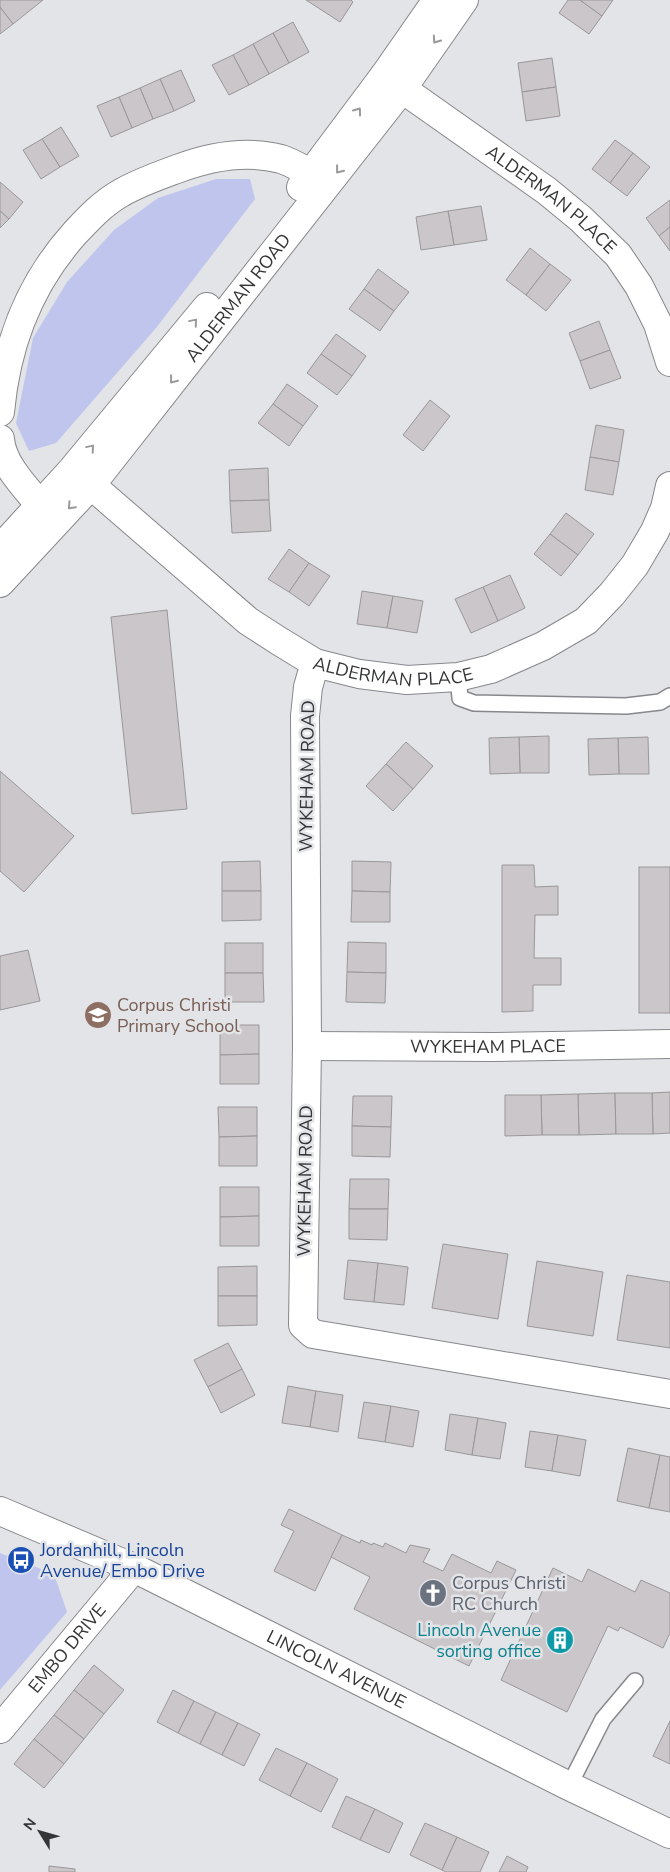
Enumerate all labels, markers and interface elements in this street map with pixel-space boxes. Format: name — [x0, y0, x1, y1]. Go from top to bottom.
one-way arrow — [433, 34, 442, 44]
one-way arrow — [352, 107, 361, 117]
street label: ALDERMAN PLACE — [481, 140, 622, 259]
one-way arrow — [336, 164, 344, 173]
street label: ALDERMAN ROAD — [180, 228, 296, 367]
one-way arrow — [189, 319, 198, 328]
one-way arrow — [170, 374, 179, 384]
one-way arrow — [85, 444, 94, 453]
one-way arrow — [68, 501, 77, 510]
street label: ALDERMAN PLACE — [311, 651, 476, 693]
street label: WYKEHAM ROAD — [294, 700, 320, 852]
place label: Corpus Christi Primary School — [117, 993, 240, 1038]
school or university icon: Corpus Christi Primary School — [83, 1000, 113, 1030]
street label: WYKEHAM PLACE — [410, 1034, 566, 1059]
street label: WYKEHAM ROAD — [292, 1105, 318, 1257]
place label: Jordanhill, Lincoln Avenue/ Embo Drive — [39, 1538, 205, 1583]
bus stop icon: Jordanhill, Lincoln Avenue/ Embo Drive — [6, 1545, 36, 1575]
place label: Corpus Christi RC Church — [452, 1571, 566, 1616]
church icon: Corpus Christi RC Church — [418, 1578, 448, 1608]
street label: EMBO DRIVE — [23, 1599, 111, 1698]
place label: Lincoln Avenue sorting office — [417, 1618, 541, 1663]
street label: LINCOLN AVENUE — [263, 1624, 410, 1714]
building icon: Lincoln Avenue sorting office — [545, 1625, 575, 1655]
north arrow — [15, 1807, 65, 1857]
text: N — [19, 1815, 41, 1834]

